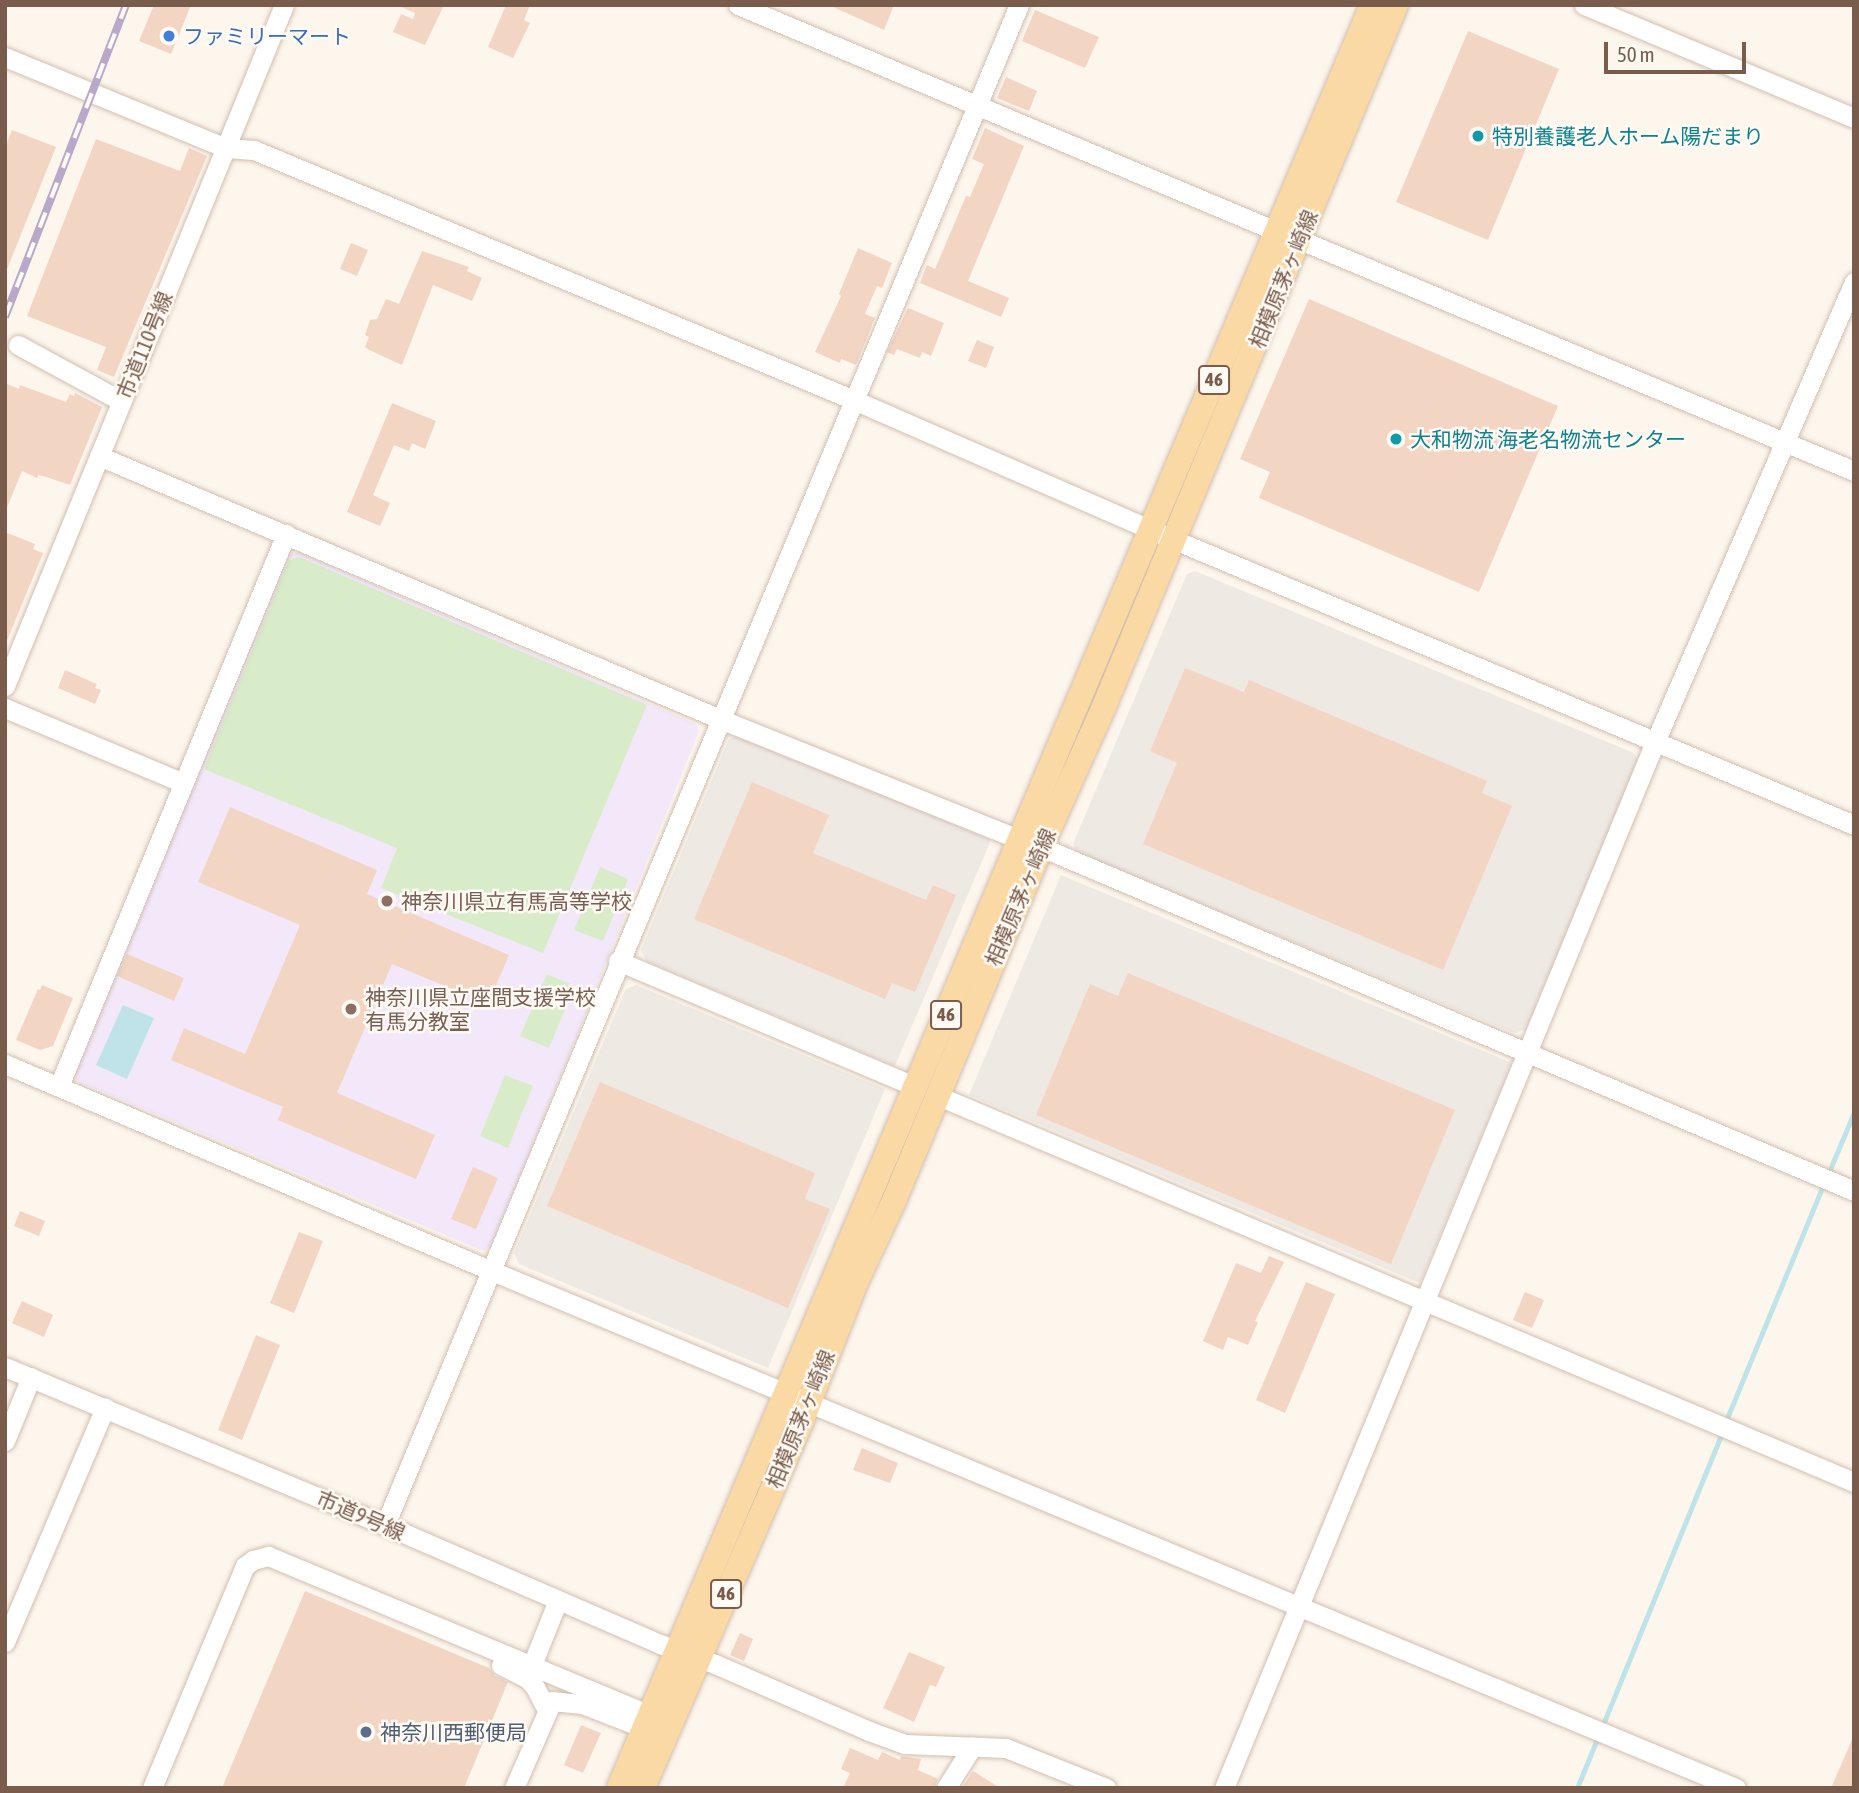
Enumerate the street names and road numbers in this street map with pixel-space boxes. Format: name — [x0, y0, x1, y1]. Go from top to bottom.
street label: 相模原茅ヶ崎線 — [1244, 206, 1322, 352]
street label: 市道110号線 — [111, 288, 177, 402]
road number: 46 — [1196, 364, 1232, 396]
street label: 相模原茅ヶ崎線 — [980, 824, 1060, 970]
road number: 46 — [928, 1000, 964, 1030]
street label: 相模原茅ヶ崎線 — [761, 1346, 839, 1492]
street label: 市道9号線 — [313, 1485, 409, 1545]
road number: 46 — [708, 1578, 744, 1610]

